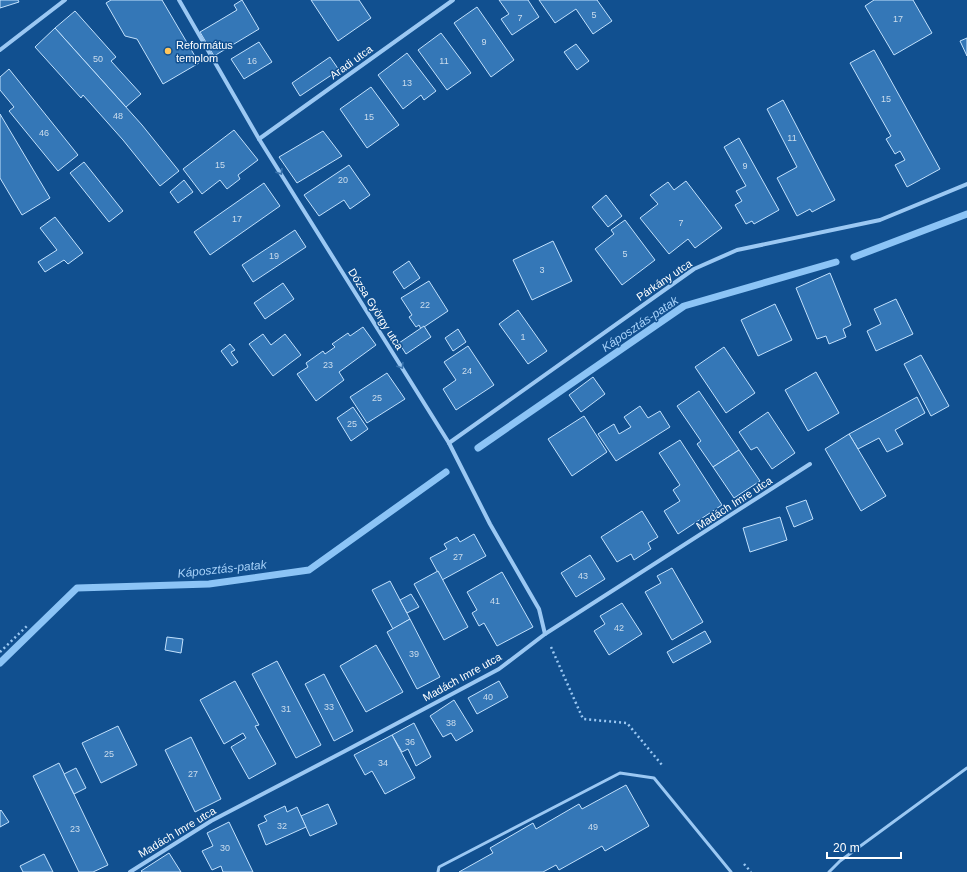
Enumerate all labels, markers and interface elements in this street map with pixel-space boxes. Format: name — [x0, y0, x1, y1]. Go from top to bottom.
house number: 5 — [591, 10, 597, 20]
house number: 7 — [517, 13, 523, 23]
house number: 17 — [893, 14, 903, 24]
house number: 9 — [481, 37, 487, 47]
place label: Református templom — [176, 39, 233, 64]
street label: Aradi utca — [327, 42, 375, 81]
marker: Református templom — [163, 46, 173, 56]
house number: 50 — [93, 54, 103, 64]
house number: 16 — [247, 56, 257, 66]
house number: 11 — [439, 56, 449, 66]
house number: 13 — [402, 78, 412, 88]
house number: 15 — [881, 94, 891, 104]
house number: 48 — [113, 111, 123, 121]
house number: 15 — [364, 112, 374, 122]
house number: 46 — [39, 128, 49, 138]
house number: 11 — [787, 133, 797, 143]
house number: 15 — [215, 160, 225, 170]
house number: 9 — [742, 161, 748, 171]
one-way arrow — [275, 168, 283, 175]
house number: 20 — [338, 175, 348, 185]
house number: 17 — [232, 214, 242, 224]
house number: 7 — [678, 218, 684, 228]
house number: 5 — [622, 249, 628, 259]
house number: 19 — [269, 251, 279, 261]
street label: Párkány utca — [634, 257, 695, 303]
house number: 3 — [539, 265, 545, 275]
street label: Dózsa György utca — [346, 266, 406, 353]
water label: Káposztás-patak — [599, 293, 682, 355]
house number: 22 — [420, 300, 430, 310]
house number: 1 — [520, 332, 526, 342]
house number: 23 — [323, 360, 333, 370]
one-way arrow — [396, 362, 403, 369]
house number: 24 — [462, 366, 472, 376]
house number: 25 — [372, 393, 382, 403]
house number: 25 — [347, 419, 357, 429]
street label: Madách Imre utca — [694, 474, 775, 532]
house number: 27 — [453, 552, 463, 562]
water label: Káposztás-patak — [177, 557, 268, 581]
house number: 43 — [578, 571, 588, 581]
house number: 41 — [490, 596, 500, 606]
house number: 42 — [614, 623, 624, 633]
house number: 39 — [409, 649, 419, 659]
street label: Madách Imre utca — [421, 650, 504, 704]
house number: 40 — [483, 692, 493, 702]
house number: 33 — [324, 702, 334, 712]
house number: 31 — [281, 704, 291, 714]
house number: 38 — [446, 718, 456, 728]
house number: 36 — [405, 737, 415, 747]
house number: 25 — [104, 749, 114, 759]
house number: 34 — [378, 758, 388, 768]
house number: 27 — [188, 769, 198, 779]
street label: Madách Imre utca — [136, 804, 219, 860]
house number: 32 — [277, 821, 287, 831]
house number: 49 — [588, 822, 598, 832]
house number: 23 — [70, 824, 80, 834]
scale bar — [827, 834, 901, 860]
text: 20 m — [833, 841, 860, 855]
house number: 30 — [220, 843, 230, 853]

